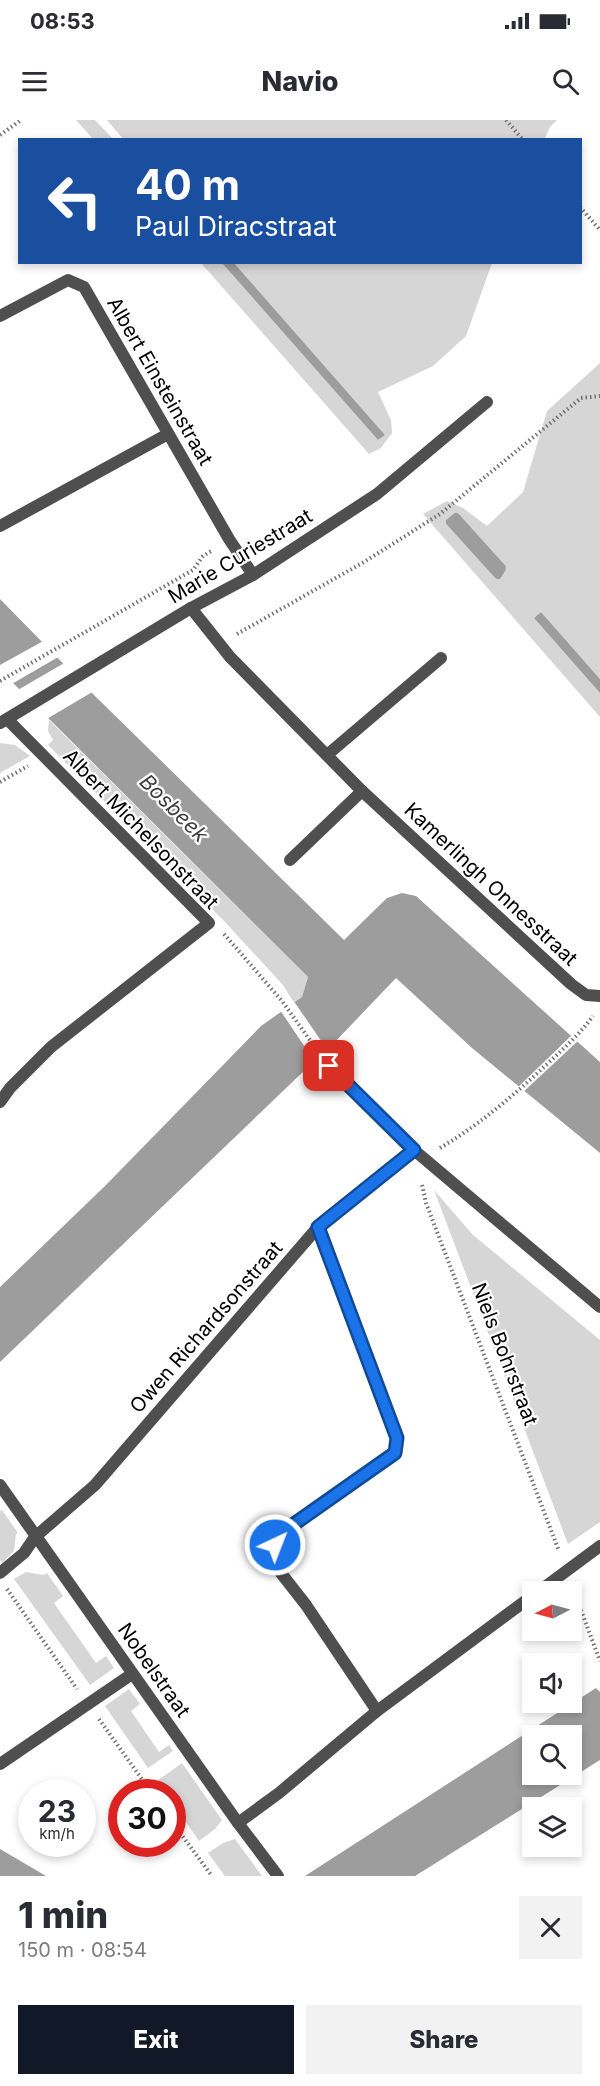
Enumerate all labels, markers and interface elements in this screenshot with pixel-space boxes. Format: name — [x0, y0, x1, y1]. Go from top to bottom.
text: 08:53 — [30, 8, 95, 34]
icon: menu — [18, 65, 51, 98]
text: Navio — [261, 65, 339, 98]
icon: search — [549, 65, 582, 98]
text: 40 m — [135, 159, 240, 210]
icon: left — [36, 162, 114, 240]
text: Paul Diracstraat — [135, 210, 337, 243]
street label: Albert Einsteinstraat — [102, 293, 218, 470]
street label: Marie Curiestraat — [164, 503, 317, 608]
street label: Albert Michelsonstraat — [58, 744, 224, 914]
water label: Bosbeek — [135, 769, 214, 848]
street label: Kamerlingh Onnesstraat — [400, 798, 583, 971]
pin — [303, 1040, 354, 1091]
icon: arrive — [312, 1049, 345, 1082]
street label: Owen Richardsonstraat — [125, 1236, 288, 1418]
street label: Niels Bohrstraat — [467, 1279, 543, 1429]
position arrow — [243, 1513, 307, 1577]
north arrow — [522, 1581, 582, 1641]
map controls — [522, 1581, 582, 1857]
street label: Nobelstraat — [113, 1618, 195, 1722]
button: sound — [522, 1653, 582, 1713]
button: search — [522, 1725, 582, 1785]
speed limit sign: 30 — [108, 1779, 186, 1857]
text: 23 — [38, 1793, 76, 1829]
button: layers — [522, 1797, 582, 1857]
text: km/h — [39, 1824, 75, 1843]
text: 1 min — [18, 1893, 108, 1937]
button: close — [519, 1896, 582, 1959]
text: 150 m · 08:54 — [18, 1938, 147, 1962]
button: Exit — [18, 2005, 294, 2074]
button: Share — [306, 2005, 582, 2074]

